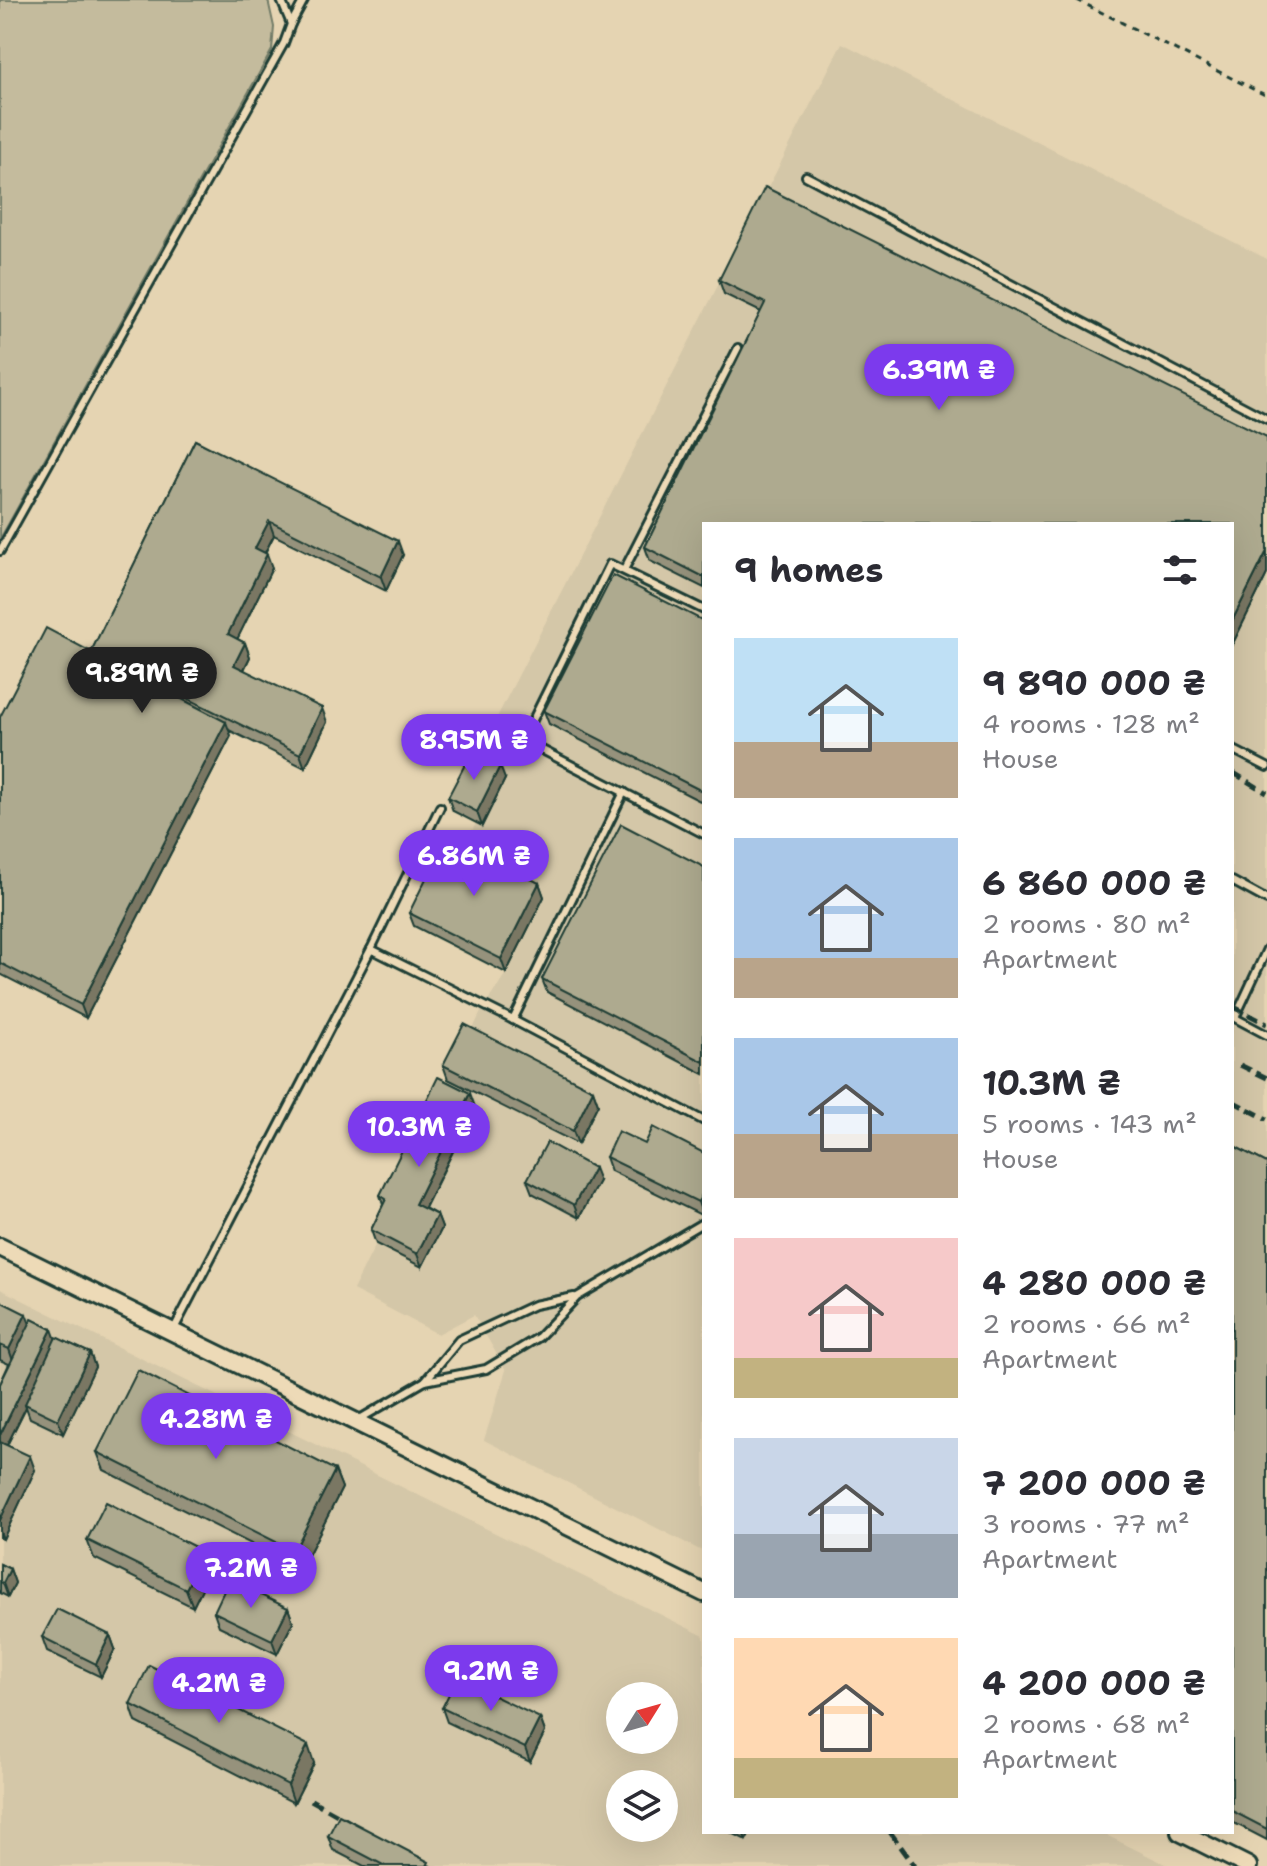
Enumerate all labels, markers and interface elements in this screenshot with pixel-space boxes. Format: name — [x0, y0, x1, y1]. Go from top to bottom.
pin: 6.39M ₴ — [865, 344, 1013, 412]
text: 6.39M ₴ — [882, 352, 996, 387]
text: 9 homes — [734, 547, 883, 593]
icon: filters — [1158, 548, 1202, 592]
pin: 9.89M ₴ — [68, 647, 216, 715]
text: 9.89M ₴ — [85, 655, 199, 690]
text: 9 890 000 ₴ — [982, 660, 1206, 706]
icon: home — [798, 670, 894, 766]
text: 4 rooms · 128 m² — [982, 706, 1200, 741]
pin: 8.95M ₴ — [400, 714, 548, 782]
text: 8.95M ₴ — [419, 722, 529, 757]
text: House — [982, 741, 1058, 776]
pin: 6.86M ₴ — [400, 830, 548, 898]
text: 6.86M ₴ — [417, 838, 531, 873]
text: 6 860 000 ₴ — [982, 860, 1206, 906]
icon: home — [798, 870, 894, 966]
text: 2 rooms · 80 m² — [982, 906, 1191, 941]
text: Apartment — [982, 941, 1118, 976]
text: 10.3M ₴ — [982, 1060, 1121, 1106]
icon: home — [798, 1070, 894, 1166]
pin: 10.3M ₴ — [345, 1101, 493, 1169]
text: 5 rooms · 143 m² — [982, 1106, 1197, 1141]
text: 10.3M ₴ — [366, 1109, 472, 1144]
text: House — [982, 1141, 1058, 1176]
text: 4 280 000 ₴ — [982, 1260, 1206, 1306]
icon: home — [798, 1270, 894, 1366]
text: 2 rooms · 66 m² — [982, 1306, 1191, 1341]
text: Apartment — [982, 1341, 1118, 1376]
pin: 4.28M ₴ — [142, 1393, 290, 1461]
text: 4.28M ₴ — [159, 1401, 273, 1436]
text: 7 200 000 ₴ — [982, 1460, 1206, 1506]
icon: home — [798, 1470, 894, 1566]
text: 3 rooms · 77 m² — [982, 1506, 1190, 1541]
text: Apartment — [982, 1541, 1118, 1576]
pin: 7.2M ₴ — [186, 1542, 316, 1610]
text: 7.2M ₴ — [204, 1550, 298, 1585]
pin: 9.2M ₴ — [426, 1645, 556, 1713]
text: 9.2M ₴ — [443, 1653, 539, 1688]
pin: 4.2M ₴ — [154, 1657, 284, 1725]
text: 4 200 000 ₴ — [982, 1660, 1206, 1706]
text: 4.2M ₴ — [171, 1665, 267, 1700]
icon: home — [798, 1670, 894, 1766]
north arrow — [606, 1682, 678, 1754]
map controls — [606, 1682, 678, 1842]
text: 2 rooms · 68 m² — [982, 1706, 1190, 1741]
text: Apartment — [982, 1741, 1118, 1776]
button: layers — [606, 1770, 678, 1842]

